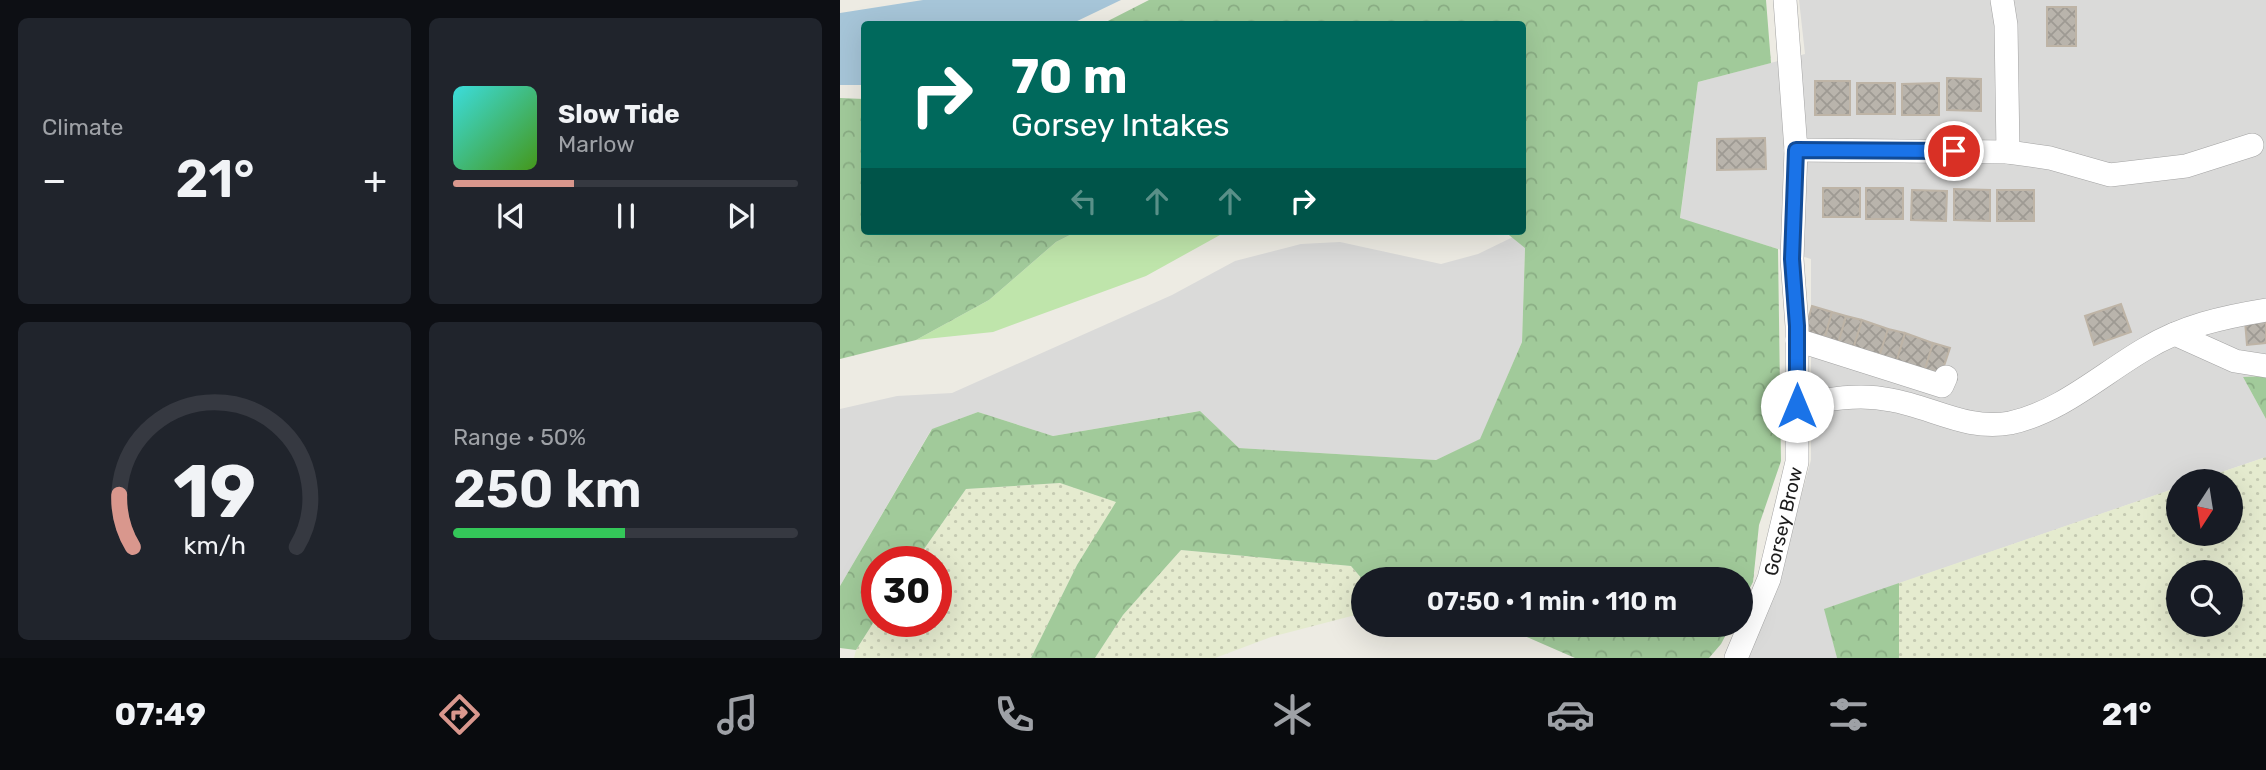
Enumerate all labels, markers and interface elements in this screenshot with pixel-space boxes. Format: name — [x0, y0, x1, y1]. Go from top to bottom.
text: 70 m — [1011, 47, 1128, 105]
icon: right — [896, 49, 987, 140]
text: Slow Tide — [558, 99, 680, 130]
text: Gorsey Intakes — [1011, 106, 1230, 144]
text: Climate — [42, 113, 123, 141]
pin — [1924, 121, 1984, 181]
text: Marlow — [558, 130, 635, 158]
icon: arrive — [1935, 132, 1973, 170]
text: 21° — [176, 148, 254, 210]
text: − — [42, 157, 67, 203]
text: + — [363, 157, 387, 203]
icon: left — [1065, 182, 1103, 220]
icon: ahead — [1138, 182, 1176, 220]
icon: ahead — [1211, 182, 1249, 220]
icon: right — [1284, 182, 1322, 220]
icon: previous — [492, 197, 530, 235]
icon: pause — [607, 197, 645, 235]
icon: next — [722, 197, 760, 235]
position arrow — [1760, 369, 1834, 443]
text: Range · 50% — [453, 423, 586, 451]
text: 19 — [173, 449, 256, 535]
text: 250 km — [453, 458, 642, 520]
street label: Gorsey Brow — [1759, 465, 1807, 578]
north arrow — [2166, 469, 2244, 546]
map controls — [2166, 469, 2243, 637]
text: km/h — [183, 531, 246, 560]
speed limit sign: 30 — [861, 546, 952, 637]
button: search — [2166, 560, 2243, 637]
text: 07:50 · 1 min · 110 m — [1427, 586, 1677, 617]
icon: directions — [435, 690, 484, 739]
icon: music — [713, 690, 762, 739]
icon: phone — [990, 690, 1039, 739]
icon: climate — [1268, 690, 1317, 739]
icon: car — [1546, 690, 1595, 739]
icon: filters — [1824, 690, 1873, 739]
text: 07:49 — [114, 695, 206, 733]
text: 21° — [2102, 695, 2152, 733]

